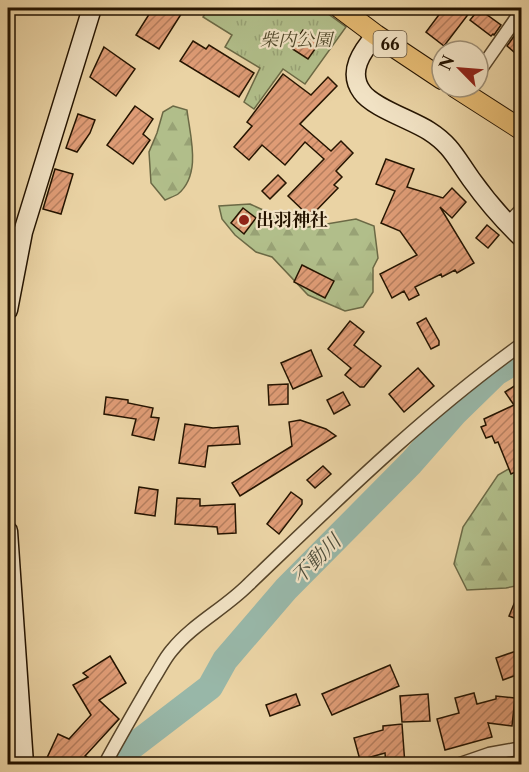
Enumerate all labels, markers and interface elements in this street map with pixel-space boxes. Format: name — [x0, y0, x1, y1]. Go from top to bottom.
park label: 柴内公園 — [260, 29, 335, 51]
road number: 66 — [374, 31, 406, 57]
north arrow — [430, 39, 490, 99]
text: N — [434, 52, 458, 73]
place label: 出羽神社 — [256, 209, 328, 231]
marker: 出羽神社 — [237, 213, 251, 227]
water label: 不動川 — [286, 528, 347, 589]

